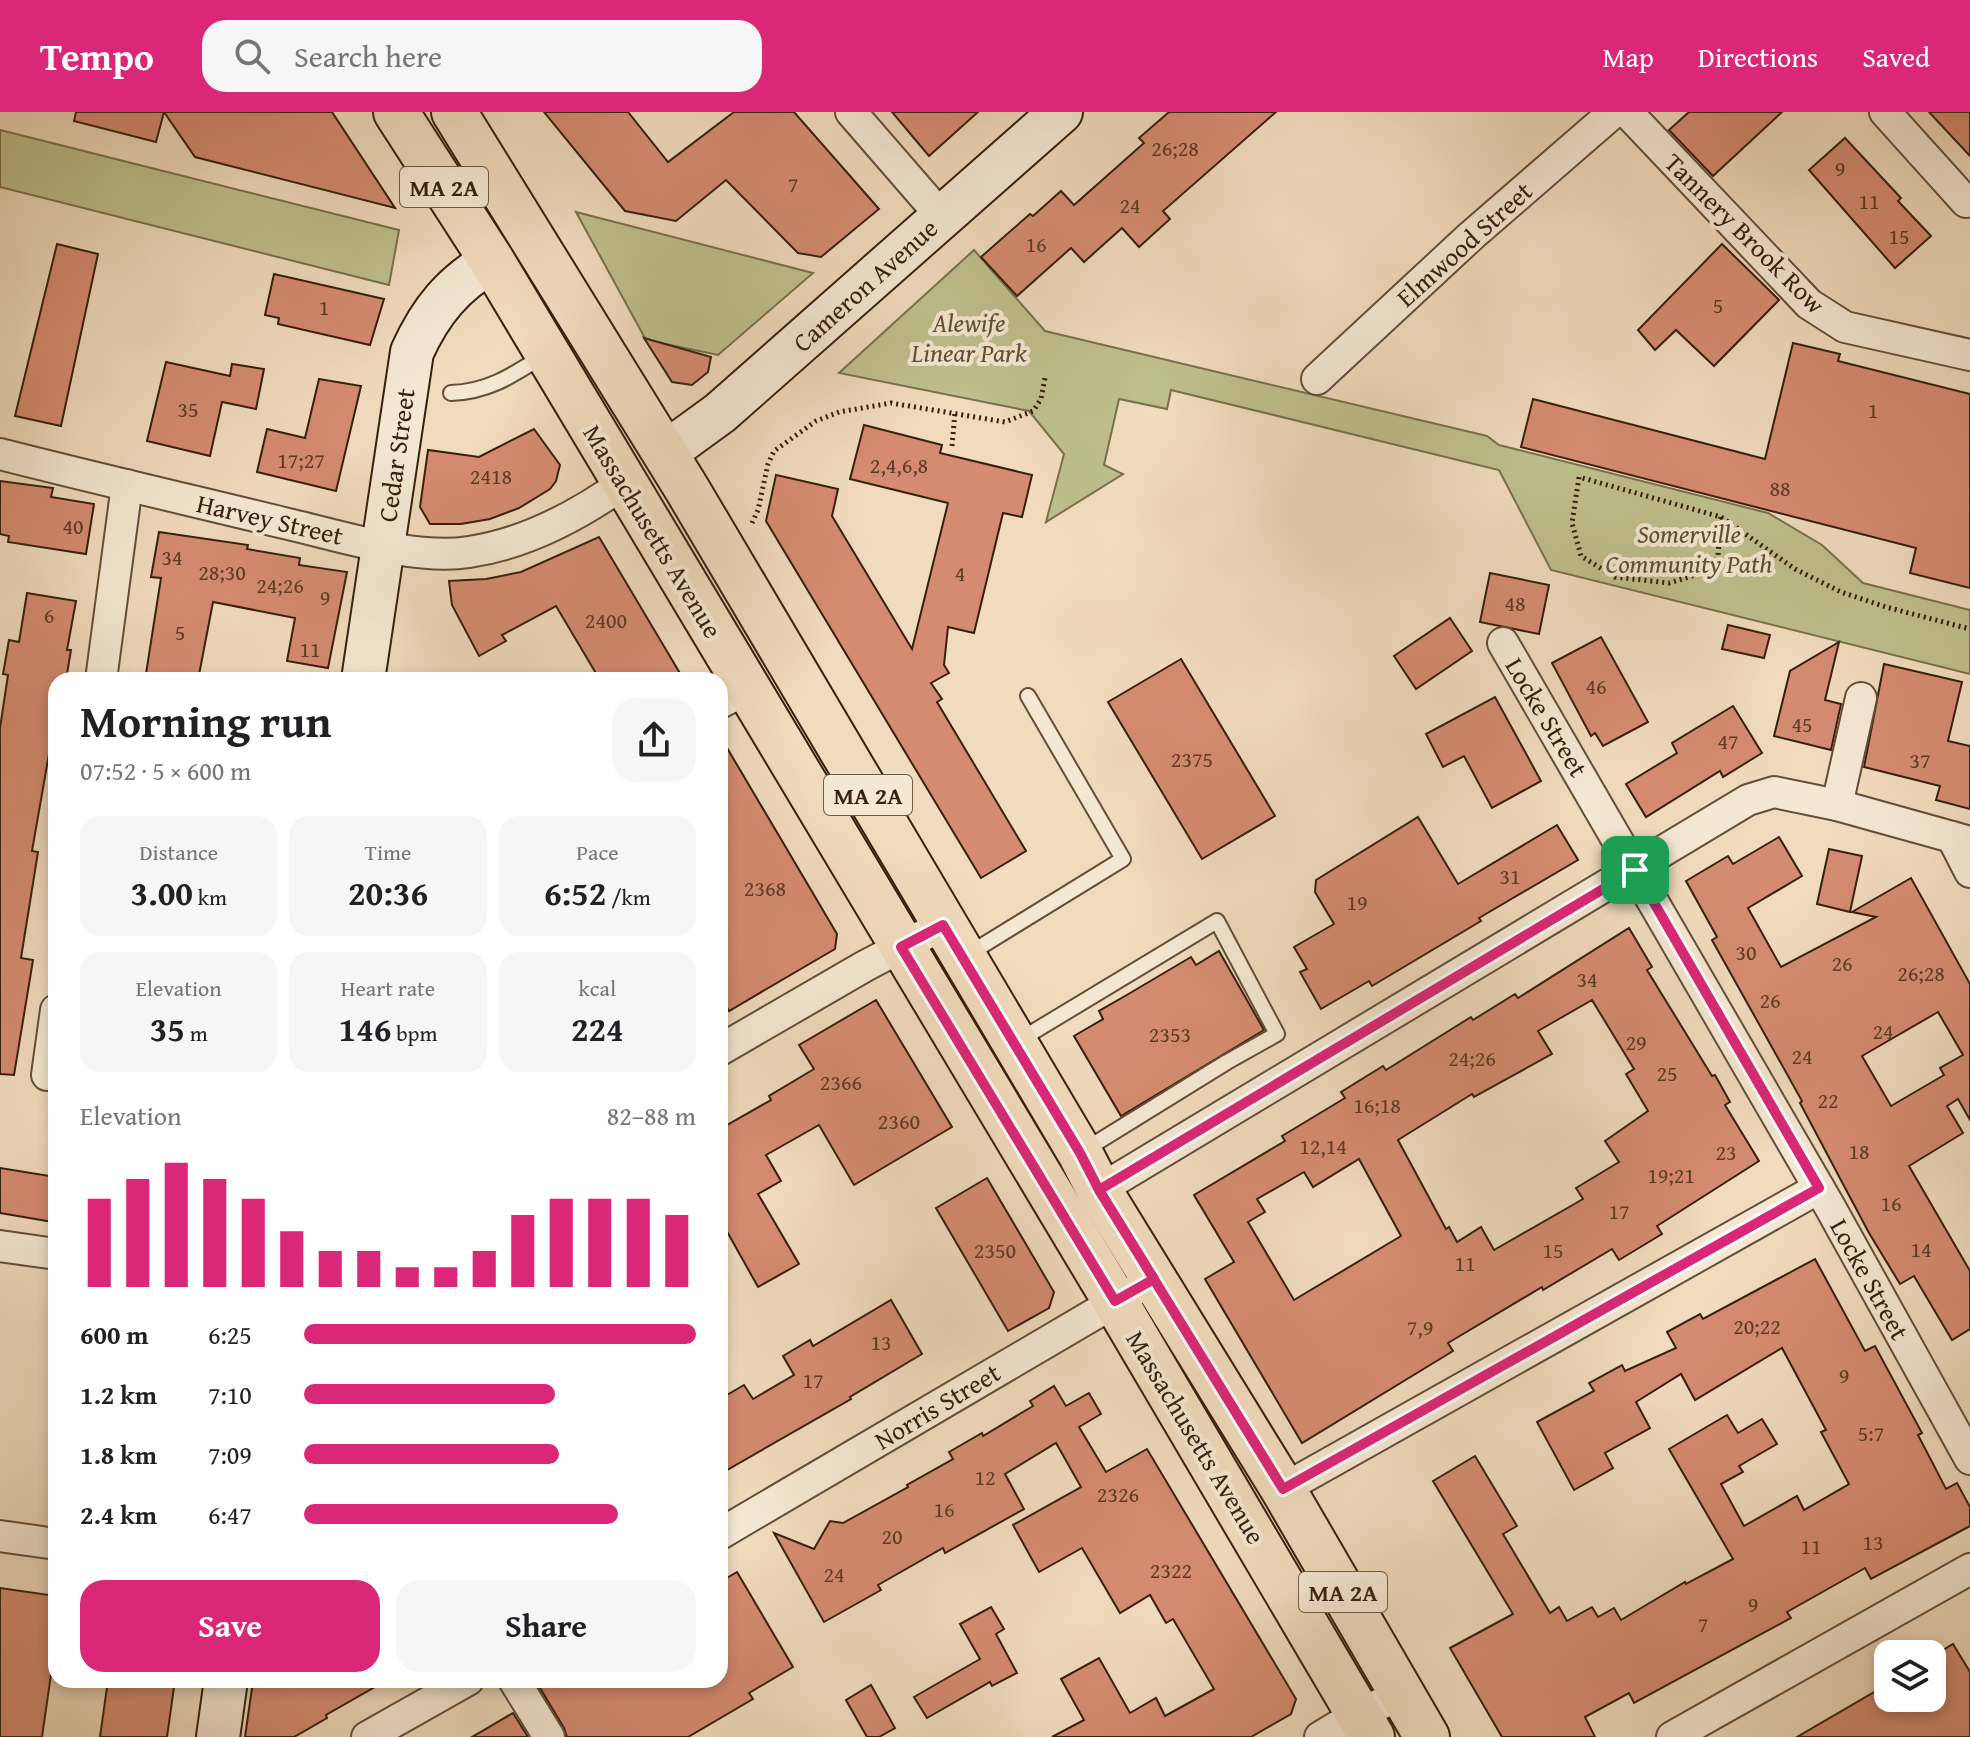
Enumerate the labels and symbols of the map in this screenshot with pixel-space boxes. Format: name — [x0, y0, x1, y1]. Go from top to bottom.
house number: 26;28 — [1151, 132, 1199, 164]
street label: Tannery Brook Row — [1656, 144, 1835, 323]
house number: 9 — [1835, 152, 1845, 184]
road number: MA 2A — [400, 167, 488, 207]
house number: 7 — [788, 168, 798, 200]
street label: Elmwood Street — [1387, 172, 1541, 316]
house number: 11 — [1858, 185, 1880, 217]
house number: 24 — [1119, 189, 1141, 221]
street label: Cameron Avenue — [784, 209, 946, 361]
house number: 15 — [1888, 220, 1910, 252]
house number: 16 — [1025, 228, 1047, 260]
house number: 5 — [1713, 289, 1723, 321]
house number: 1 — [319, 291, 329, 323]
park label: Alewife Linear Park — [910, 303, 1027, 372]
street label: Cedar Street — [367, 386, 425, 524]
house number: 35 — [177, 393, 199, 425]
house number: 1 — [1868, 394, 1878, 426]
street label: Massachusetts Avenue — [574, 417, 732, 645]
house number: 17;27 — [277, 444, 325, 476]
house number: 2,4,6,8 — [870, 449, 928, 481]
house number: 2418 — [470, 460, 512, 492]
house number: 88 — [1769, 472, 1791, 504]
street label: Harvey Street — [193, 483, 347, 555]
house number: 40 — [62, 510, 84, 542]
park label: Somerville Community Path — [1606, 514, 1772, 583]
house number: 34 — [161, 541, 183, 573]
house number: 28;30 — [198, 556, 246, 588]
house number: 4 — [955, 557, 965, 589]
house number: 24;26 — [256, 569, 304, 601]
house number: 9 — [320, 581, 330, 613]
house number: 48 — [1504, 587, 1526, 619]
house number: 6 — [44, 599, 54, 631]
house number: 2400 — [585, 604, 627, 636]
house number: 5 — [175, 616, 185, 648]
house number: 11 — [299, 633, 321, 665]
street label: Locke Street — [1496, 650, 1598, 784]
house number: 46 — [1585, 670, 1607, 702]
house number: 45 — [1791, 708, 1813, 740]
house number: 47 — [1717, 725, 1739, 757]
house number: 2375 — [1171, 743, 1213, 775]
house number: 37 — [1909, 744, 1931, 776]
road number: MA 2A — [824, 775, 912, 815]
pin — [1601, 836, 1669, 904]
house number: 31 — [1499, 860, 1521, 892]
house number: 2368 — [744, 872, 786, 904]
house number: 19 — [1346, 886, 1368, 918]
house number: 30 — [1735, 936, 1757, 968]
house number: 26 — [1831, 947, 1853, 979]
house number: 26;28 — [1897, 957, 1945, 989]
house number: 34 — [1576, 963, 1598, 995]
house number: 26 — [1759, 984, 1781, 1016]
house number: 24 — [1872, 1015, 1894, 1047]
house number: 2353 — [1149, 1018, 1191, 1050]
house number: 29 — [1625, 1026, 1647, 1058]
house number: 24 — [1791, 1040, 1813, 1072]
house number: 24;26 — [1448, 1042, 1496, 1074]
house number: 25 — [1656, 1057, 1678, 1089]
house number: 2366 — [820, 1066, 862, 1098]
house number: 22 — [1817, 1084, 1839, 1116]
house number: 16;18 — [1353, 1089, 1401, 1121]
house number: 2360 — [878, 1105, 920, 1137]
house number: 12,14 — [1299, 1130, 1347, 1162]
house number: 18 — [1848, 1135, 1870, 1167]
house number: 23 — [1715, 1136, 1737, 1168]
house number: 19;21 — [1647, 1159, 1695, 1191]
house number: 16 — [1880, 1187, 1902, 1219]
house number: 17 — [1608, 1195, 1630, 1227]
street label: Locke Street — [1821, 1211, 1919, 1347]
house number: 14 — [1910, 1233, 1932, 1265]
house number: 2350 — [974, 1234, 1016, 1266]
house number: 15 — [1542, 1234, 1564, 1266]
house number: 11 — [1454, 1247, 1476, 1279]
house number: 20;22 — [1733, 1310, 1781, 1342]
house number: 7,9 — [1407, 1311, 1433, 1343]
street label: Massachusetts Avenue — [1117, 1323, 1275, 1551]
house number: 13 — [870, 1326, 892, 1358]
street label: Norris Street — [867, 1353, 1007, 1459]
house number: 9 — [1839, 1359, 1849, 1391]
house number: 17 — [802, 1364, 824, 1396]
house number: 5:7 — [1858, 1417, 1884, 1449]
house number: 12 — [974, 1461, 996, 1493]
house number: 2326 — [1097, 1478, 1139, 1510]
house number: 16 — [933, 1493, 955, 1525]
house number: 20 — [881, 1520, 903, 1552]
house number: 13 — [1862, 1526, 1884, 1558]
house number: 11 — [1800, 1530, 1822, 1562]
house number: 2322 — [1150, 1554, 1192, 1586]
house number: 24 — [823, 1558, 845, 1590]
road number: MA 2A — [1299, 1572, 1387, 1612]
house number: 9 — [1748, 1588, 1758, 1620]
house number: 7 — [1698, 1608, 1708, 1640]

